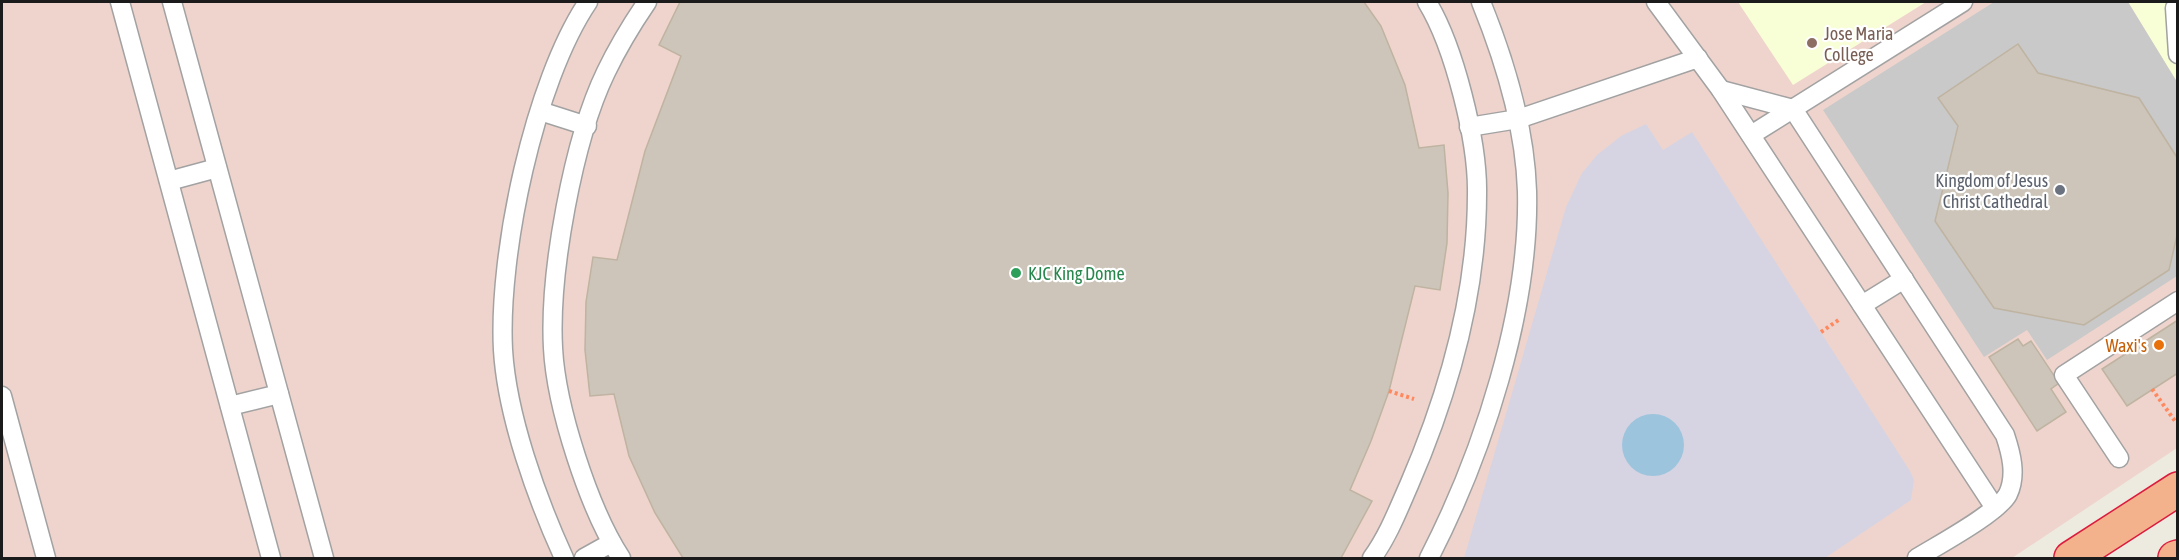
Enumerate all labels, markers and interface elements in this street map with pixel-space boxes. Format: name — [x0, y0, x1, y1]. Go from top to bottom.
place label: Jose Maria College — [1824, 23, 1893, 65]
marker: Jose Maria College — [1805, 36, 1819, 50]
place label: Kingdom of Jesus Christ Cathedral — [1935, 170, 2048, 212]
marker: Kingdom of Jesus Christ Cathedral — [2053, 183, 2067, 197]
place label: KJC King Dome — [1028, 263, 1125, 284]
marker: KJC King Dome — [1009, 266, 1023, 280]
place label: Waxi's — [2105, 335, 2147, 356]
marker: Waxi's — [2152, 338, 2166, 352]

